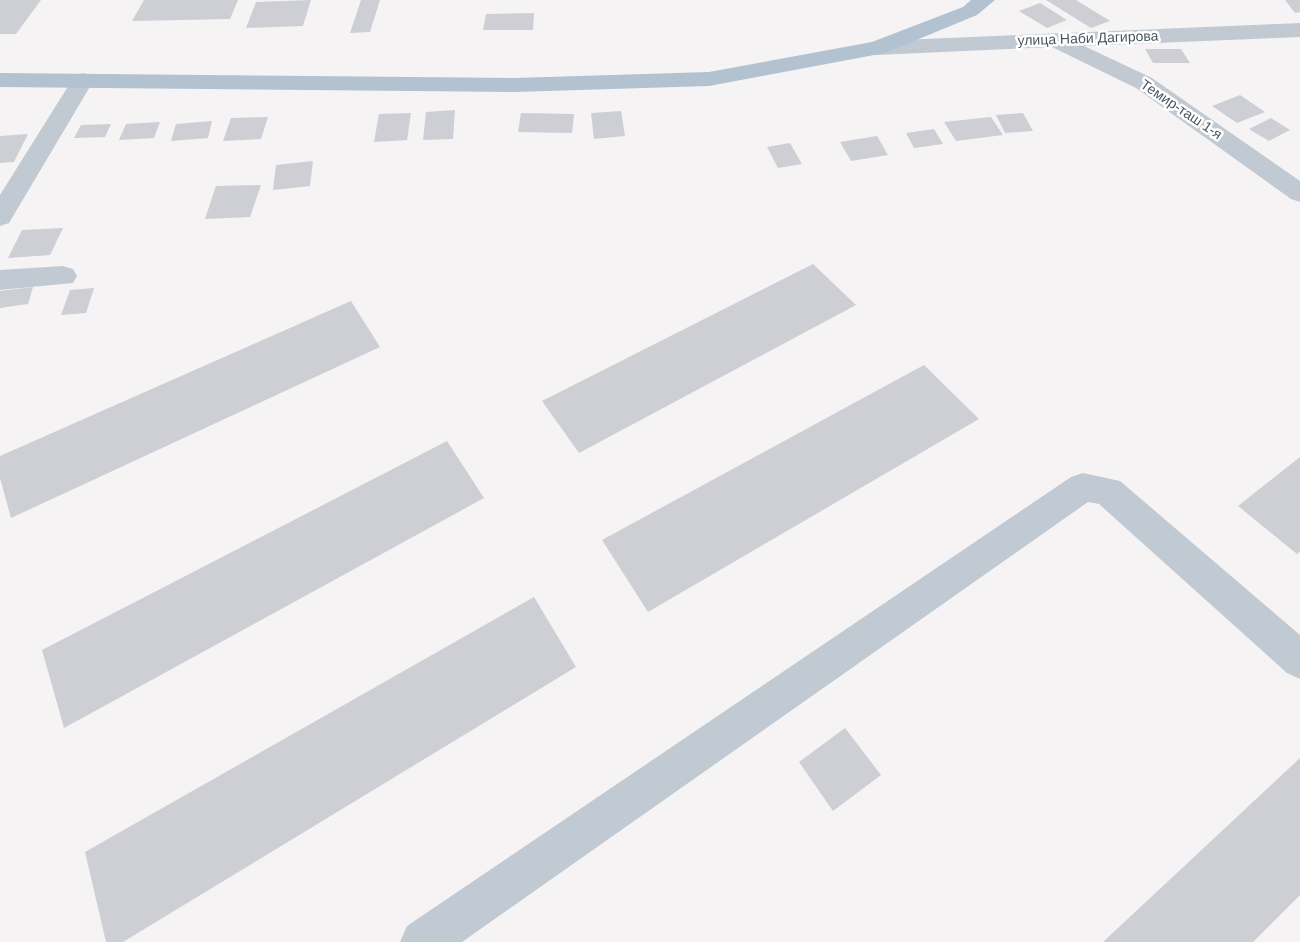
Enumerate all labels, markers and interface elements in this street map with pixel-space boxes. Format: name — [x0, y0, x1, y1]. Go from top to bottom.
street label: улица Наби Дагирова — [1017, 28, 1159, 50]
street label: Темир-таш 1-я — [1137, 77, 1225, 143]

